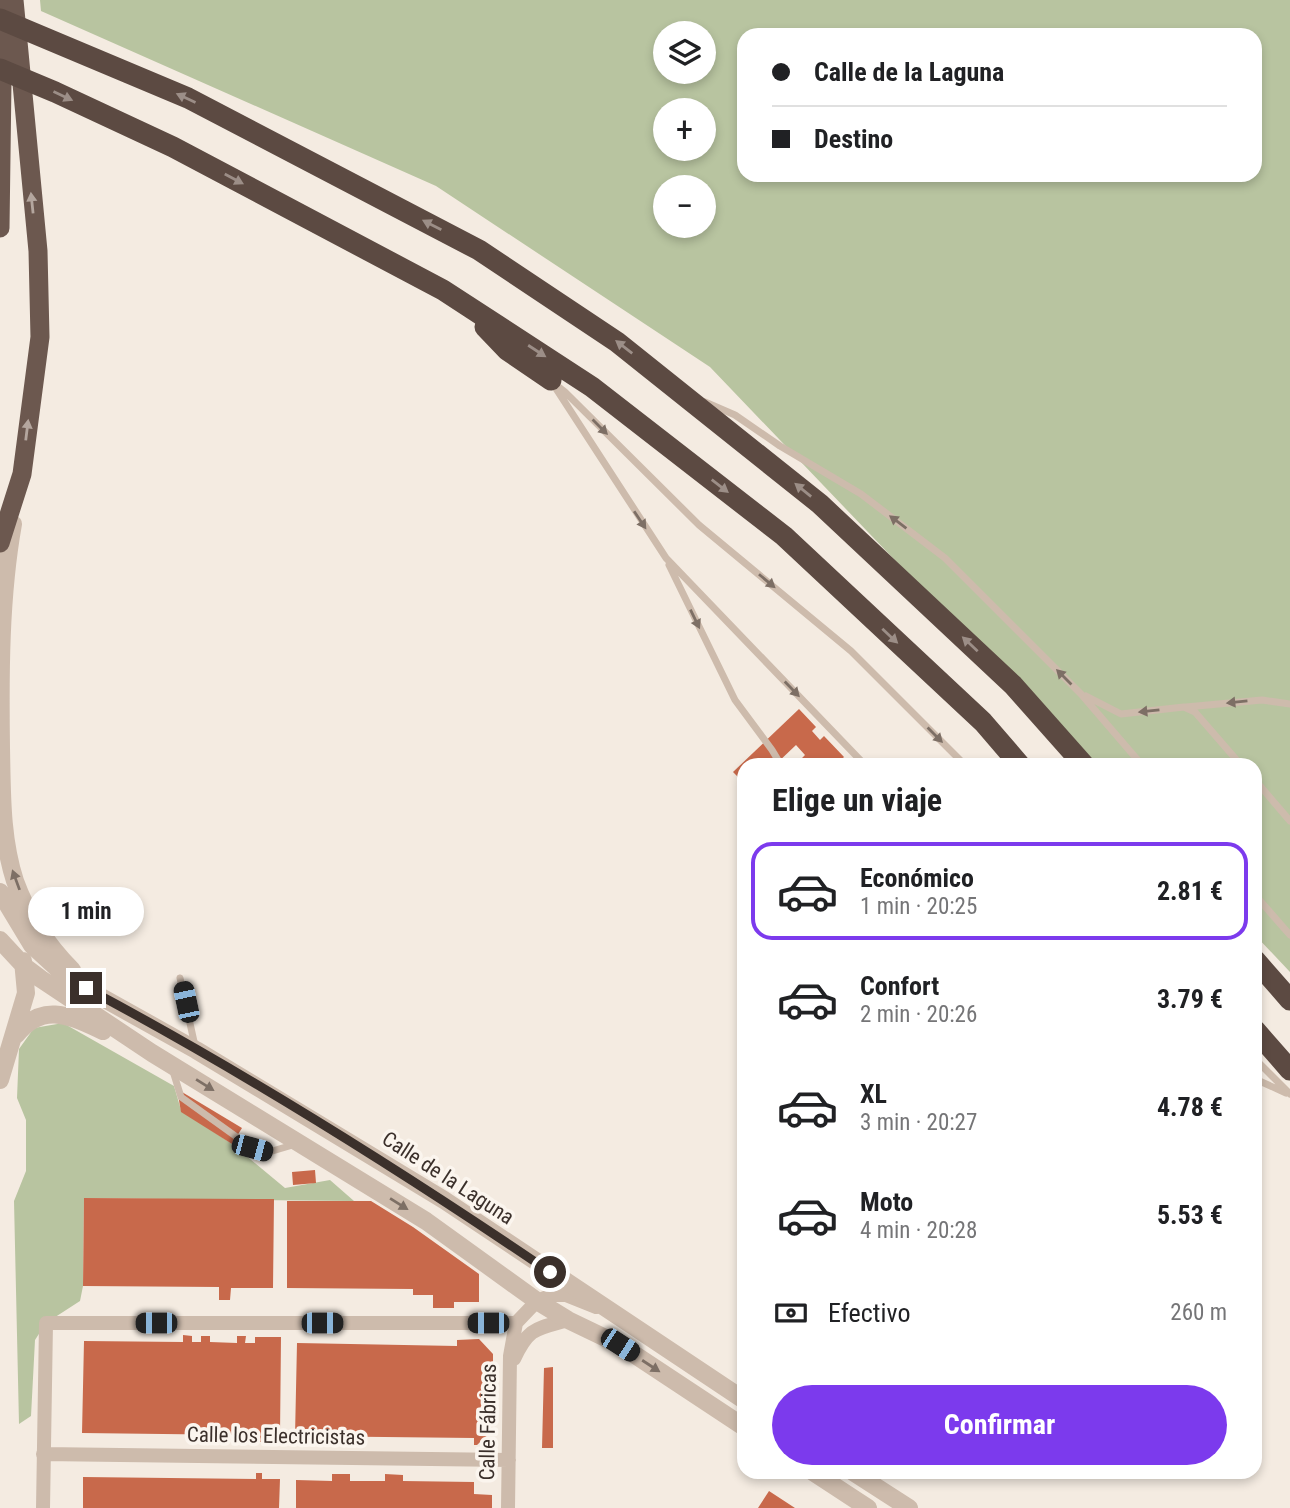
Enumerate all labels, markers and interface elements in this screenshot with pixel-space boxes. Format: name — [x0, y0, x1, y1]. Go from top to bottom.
map controls — [653, 21, 716, 238]
button: layers — [653, 21, 716, 84]
text: Calle de la Laguna — [814, 57, 1004, 87]
one-way arrow — [53, 90, 73, 101]
one-way arrow — [176, 92, 196, 104]
button: + — [653, 98, 716, 161]
text: Destino — [814, 124, 893, 154]
one-way arrow — [224, 174, 244, 185]
button: − — [653, 175, 716, 238]
one-way arrow — [27, 192, 38, 214]
one-way arrow — [422, 219, 442, 231]
one-way arrow — [615, 339, 633, 354]
one-way arrow — [527, 344, 547, 357]
one-way arrow — [22, 418, 33, 440]
one-way arrow — [592, 418, 608, 435]
one-way arrow — [710, 478, 728, 493]
one-way arrow — [794, 482, 812, 497]
one-way arrow — [634, 510, 647, 530]
one-way arrow — [890, 515, 908, 530]
one-way arrow — [758, 574, 776, 589]
one-way arrow — [690, 609, 701, 629]
one-way arrow — [881, 628, 899, 644]
one-way arrow — [962, 636, 979, 652]
one-way arrow — [1056, 669, 1073, 686]
one-way arrow — [784, 680, 800, 697]
one-way arrow — [1226, 697, 1248, 708]
one-way arrow — [1138, 706, 1160, 717]
one-way arrow — [926, 726, 943, 742]
text: Elige un viaje — [772, 781, 942, 819]
icon: car — [776, 860, 839, 923]
text: Económico — [860, 863, 974, 893]
one-way arrow — [11, 870, 22, 891]
text: 2.81 € — [1157, 876, 1223, 906]
callout: 1 min — [28, 886, 144, 936]
text: 1 min · 20:25 — [860, 893, 977, 920]
text: 1 min — [60, 898, 112, 925]
icon: car — [776, 968, 839, 1031]
text: Confort — [860, 971, 939, 1001]
route end — [70, 972, 102, 1004]
car — [172, 979, 201, 1025]
text: 3.79 € — [1157, 984, 1223, 1014]
text: 2 min · 20:26 — [860, 1001, 977, 1028]
icon: car — [776, 1076, 839, 1139]
one-way arrow — [195, 1078, 214, 1091]
text: XL — [860, 1079, 887, 1109]
text: 4.78 € — [1157, 1092, 1223, 1122]
text: 3 min · 20:27 — [860, 1109, 977, 1136]
street label: Calle de la Laguna — [378, 1127, 518, 1229]
car — [229, 1132, 276, 1164]
icon: car — [776, 1184, 839, 1247]
text: Moto — [860, 1187, 913, 1217]
one-way arrow — [389, 1198, 408, 1211]
text: 5.53 € — [1157, 1200, 1223, 1230]
text: 4 min · 20:28 — [860, 1217, 977, 1244]
route start — [534, 1256, 566, 1288]
icon: cash — [772, 1294, 810, 1332]
text: Efectivo — [828, 1298, 910, 1328]
text: 260 m — [1170, 1299, 1227, 1326]
car — [136, 1313, 178, 1334]
car — [302, 1313, 344, 1334]
car — [468, 1313, 510, 1334]
car — [597, 1325, 644, 1365]
one-way arrow — [642, 1359, 661, 1372]
street label: Calle Fábricas — [475, 1363, 501, 1481]
button: Confirmar — [772, 1385, 1227, 1465]
street label: Calle los Electricistas — [187, 1422, 365, 1450]

